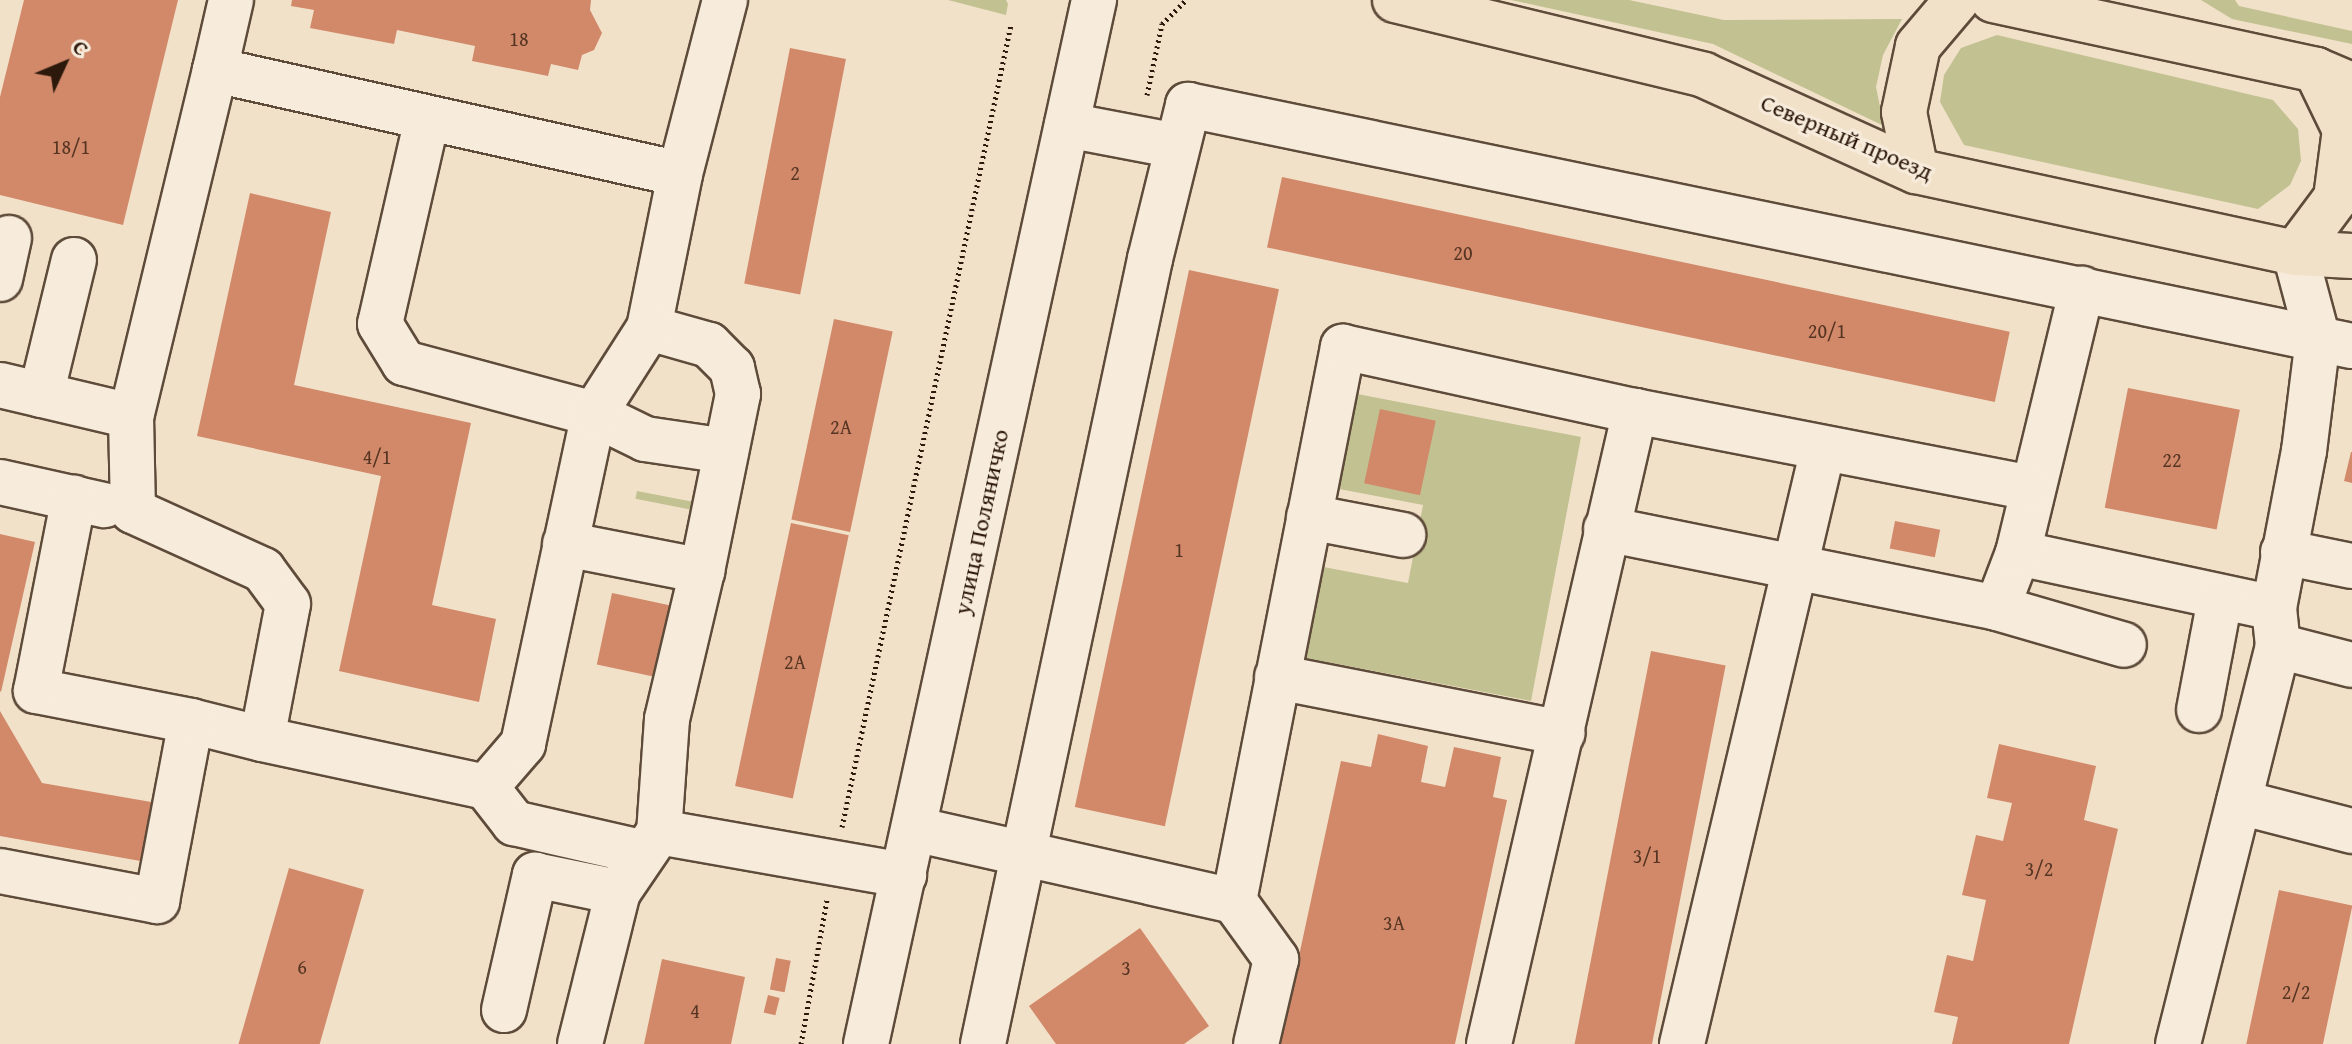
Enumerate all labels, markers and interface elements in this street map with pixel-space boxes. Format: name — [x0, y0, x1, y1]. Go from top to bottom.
north arrow — [24, 24, 104, 104]
house number: 18 — [509, 26, 529, 50]
text: С — [65, 32, 97, 63]
street label: Северный проезд — [1757, 88, 1937, 186]
house number: 18/1 — [52, 134, 90, 158]
house number: 2 — [790, 160, 800, 184]
house number: 20 — [1453, 240, 1473, 264]
house number: 20/1 — [1808, 318, 1846, 342]
house number: 2А — [830, 414, 852, 438]
street label: улица Поляничко — [947, 427, 1015, 617]
house number: 4/1 — [363, 444, 391, 468]
house number: 22 — [2162, 447, 2182, 471]
house number: 1 — [1174, 537, 1184, 561]
house number: 2А — [784, 649, 806, 673]
house number: 3/1 — [1633, 843, 1661, 867]
house number: 3/2 — [2025, 856, 2053, 880]
house number: 3А — [1383, 910, 1405, 934]
house number: 6 — [297, 954, 307, 978]
house number: 3 — [1121, 955, 1131, 979]
house number: 2/2 — [2282, 979, 2310, 1003]
house number: 4 — [690, 998, 700, 1022]

